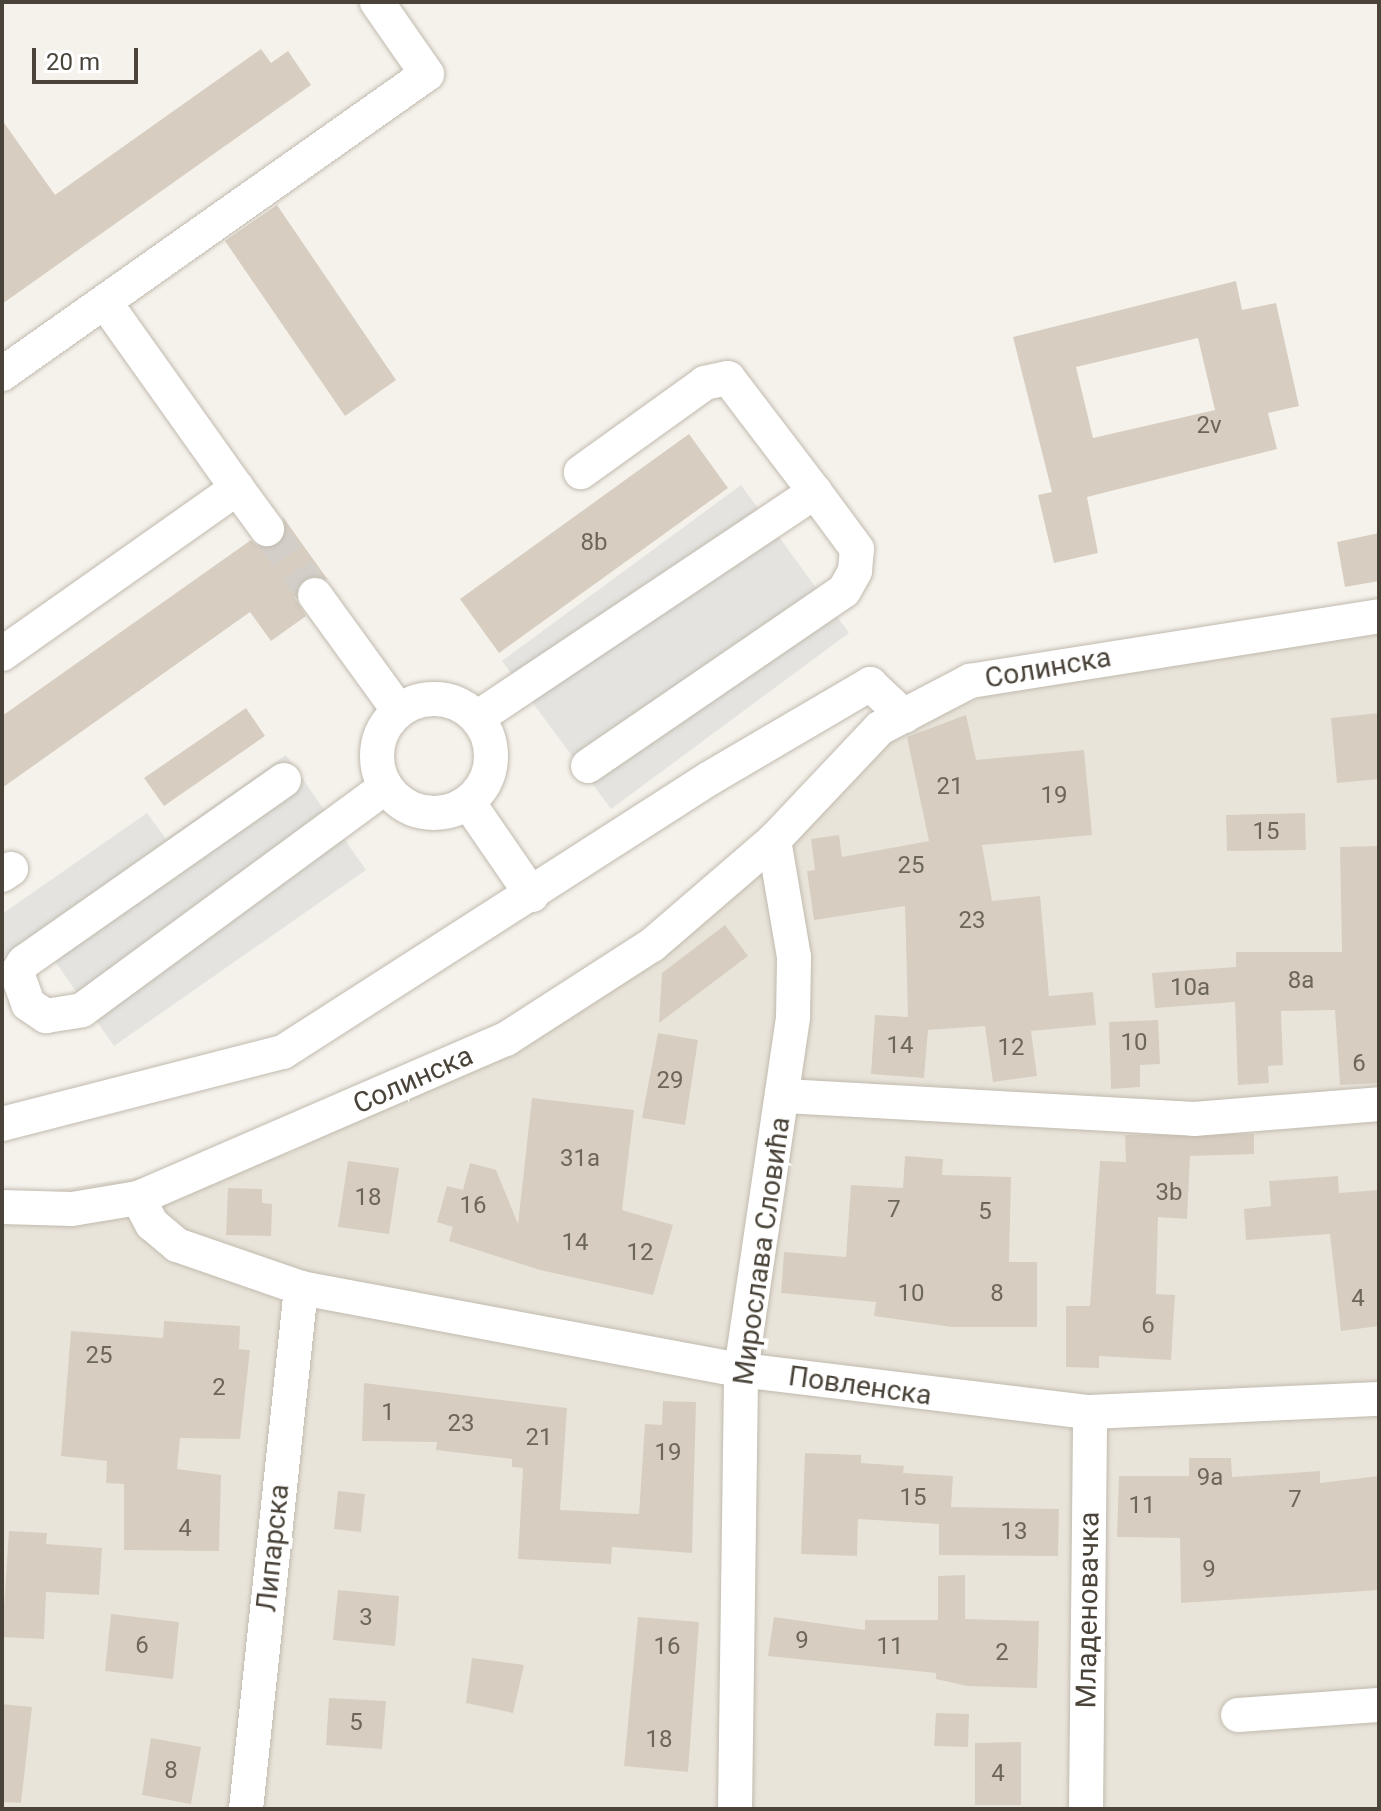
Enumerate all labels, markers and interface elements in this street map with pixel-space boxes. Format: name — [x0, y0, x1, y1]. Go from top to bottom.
scale bar — [36, 32, 142, 82]
text: 20 m — [46, 48, 100, 76]
house number: 2v — [1196, 412, 1222, 440]
house number: 8b — [581, 529, 607, 557]
street label: Солинска — [982, 640, 1114, 696]
house number: 21 — [937, 773, 963, 801]
house number: 19 — [1041, 782, 1067, 810]
house number: 15 — [1253, 818, 1279, 846]
house number: 25 — [898, 852, 924, 880]
house number: 23 — [959, 907, 985, 935]
house number: 8a — [1288, 967, 1314, 995]
house number: 10a — [1170, 974, 1210, 1002]
house number: 10 — [1121, 1029, 1147, 1057]
house number: 14 — [887, 1032, 913, 1060]
house number: 12 — [998, 1034, 1024, 1062]
street label: Солинска — [348, 1039, 478, 1121]
house number: 6 — [1352, 1050, 1366, 1078]
house number: 29 — [657, 1067, 683, 1095]
street label: Мирослава Словића — [727, 1115, 797, 1387]
house number: 31a — [560, 1145, 600, 1173]
house number: 3b — [1156, 1179, 1182, 1207]
house number: 18 — [355, 1184, 381, 1212]
house number: 16 — [460, 1192, 486, 1220]
house number: 7 — [887, 1196, 901, 1224]
house number: 5 — [978, 1198, 992, 1226]
house number: 14 — [562, 1229, 588, 1257]
house number: 12 — [627, 1239, 653, 1267]
house number: 10 — [898, 1280, 924, 1308]
house number: 8 — [990, 1280, 1004, 1308]
house number: 4 — [1351, 1285, 1365, 1313]
house number: 6 — [1141, 1312, 1155, 1340]
house number: 25 — [86, 1342, 112, 1370]
street label: Повленска — [786, 1359, 934, 1413]
house number: 2 — [212, 1374, 226, 1402]
house number: 1 — [381, 1399, 395, 1427]
house number: 23 — [448, 1410, 474, 1438]
house number: 21 — [526, 1424, 552, 1452]
house number: 19 — [655, 1439, 681, 1467]
house number: 9a — [1197, 1464, 1223, 1492]
street label: Липарска — [250, 1483, 296, 1613]
house number: 15 — [900, 1484, 926, 1512]
house number: 7 — [1288, 1486, 1302, 1514]
house number: 11 — [1129, 1492, 1155, 1520]
street label: Младеновачка — [1069, 1511, 1107, 1709]
house number: 4 — [178, 1515, 192, 1543]
house number: 13 — [1001, 1518, 1027, 1546]
house number: 9 — [1202, 1556, 1216, 1584]
house number: 3 — [359, 1604, 373, 1632]
house number: 9 — [795, 1627, 809, 1655]
house number: 6 — [135, 1632, 149, 1660]
house number: 16 — [654, 1633, 680, 1661]
house number: 11 — [877, 1633, 903, 1661]
house number: 2 — [995, 1639, 1009, 1667]
house number: 5 — [349, 1709, 363, 1737]
house number: 18 — [646, 1726, 672, 1754]
house number: 8 — [164, 1757, 178, 1785]
house number: 4 — [991, 1760, 1005, 1788]

